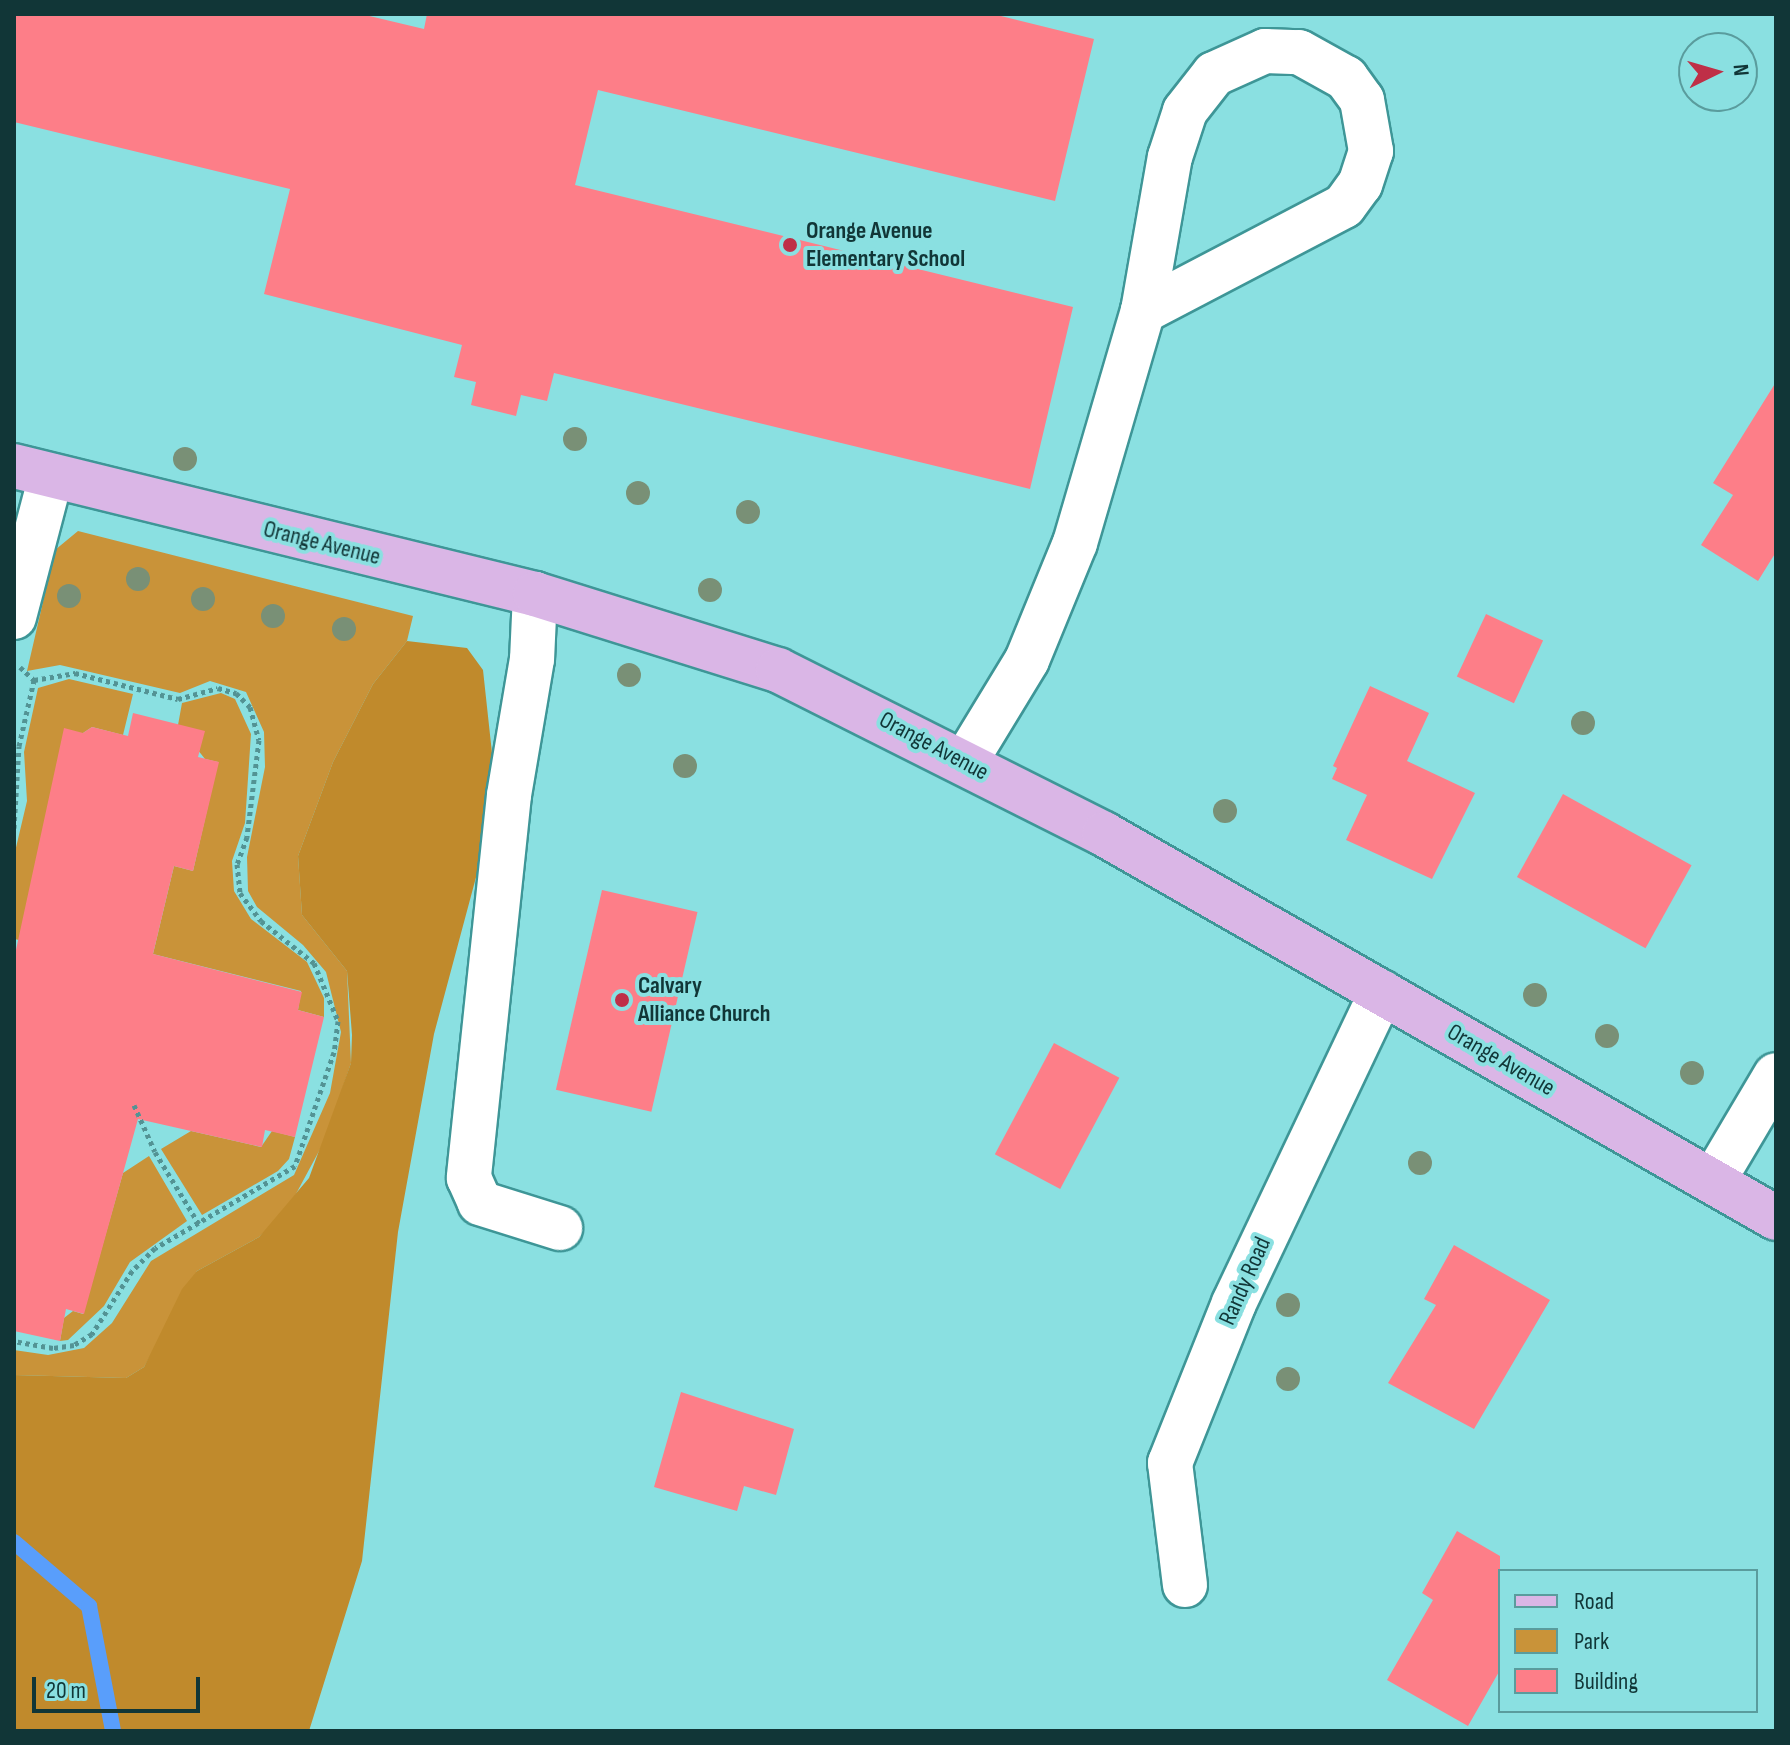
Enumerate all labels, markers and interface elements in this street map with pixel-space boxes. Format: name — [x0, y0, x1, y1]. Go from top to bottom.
north arrow — [1678, 32, 1758, 112]
text: N — [1726, 63, 1754, 77]
place label: Orange Avenue Elementary School — [806, 217, 965, 273]
marker: Orange Avenue Elementary School — [781, 236, 799, 254]
street label: Orange Avenue — [261, 515, 383, 571]
street label: Orange Avenue — [874, 705, 994, 787]
place label: Calvary Alliance Church — [638, 972, 771, 1028]
marker: Calvary Alliance Church — [613, 991, 631, 1009]
street label: Orange Avenue — [1442, 1018, 1560, 1102]
street label: Randy Road — [1213, 1232, 1277, 1330]
legend — [1498, 1569, 1758, 1713]
text: Road — [1574, 1587, 1614, 1616]
text: Park — [1574, 1627, 1609, 1656]
scale bar — [36, 1661, 204, 1711]
text: Building — [1574, 1667, 1638, 1696]
text: 20 m — [46, 1676, 86, 1705]

